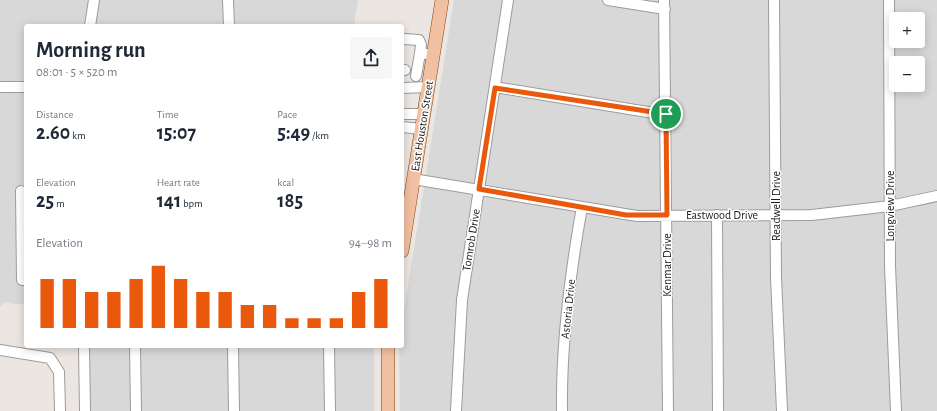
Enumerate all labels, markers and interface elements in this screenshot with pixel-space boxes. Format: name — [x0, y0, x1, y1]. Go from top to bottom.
map controls — [889, 12, 925, 92]
button: + — [889, 12, 925, 48]
button: share — [350, 37, 392, 79]
text: Morning run — [36, 39, 146, 61]
button: − — [889, 56, 925, 92]
text: 08:01 · 5 × 520 m — [36, 66, 117, 79]
street label: East Houston Street — [409, 80, 435, 172]
pin — [649, 97, 683, 131]
icon: arrive — [655, 103, 677, 125]
text: Distance — [36, 109, 73, 120]
text: Time — [157, 109, 179, 120]
text: Pace — [277, 109, 297, 120]
text: 2.60 — [36, 123, 70, 143]
text: 15:07 — [157, 123, 196, 143]
text: 5:49 — [277, 123, 310, 143]
text: km — [70, 130, 86, 141]
text: /km — [310, 130, 329, 141]
street label: Longview Drive — [884, 170, 896, 242]
street label: Readwell Drive — [770, 171, 782, 241]
text: Elevation — [36, 177, 76, 188]
text: Heart rate — [157, 177, 200, 188]
text: kcal — [277, 177, 294, 188]
text: 25 — [36, 191, 54, 211]
text: 141 — [157, 191, 181, 211]
text: 185 — [277, 191, 303, 211]
text: m — [54, 198, 65, 209]
text: bpm — [181, 198, 203, 209]
street label: Tomrob Drive — [460, 208, 482, 272]
street label: Eastwood Drive — [686, 209, 758, 221]
street label: Kenmar Drive — [661, 233, 673, 297]
text: Elevation — [36, 237, 83, 250]
text: 94–98 m — [349, 237, 392, 250]
street label: Astoria Drive — [559, 278, 577, 340]

